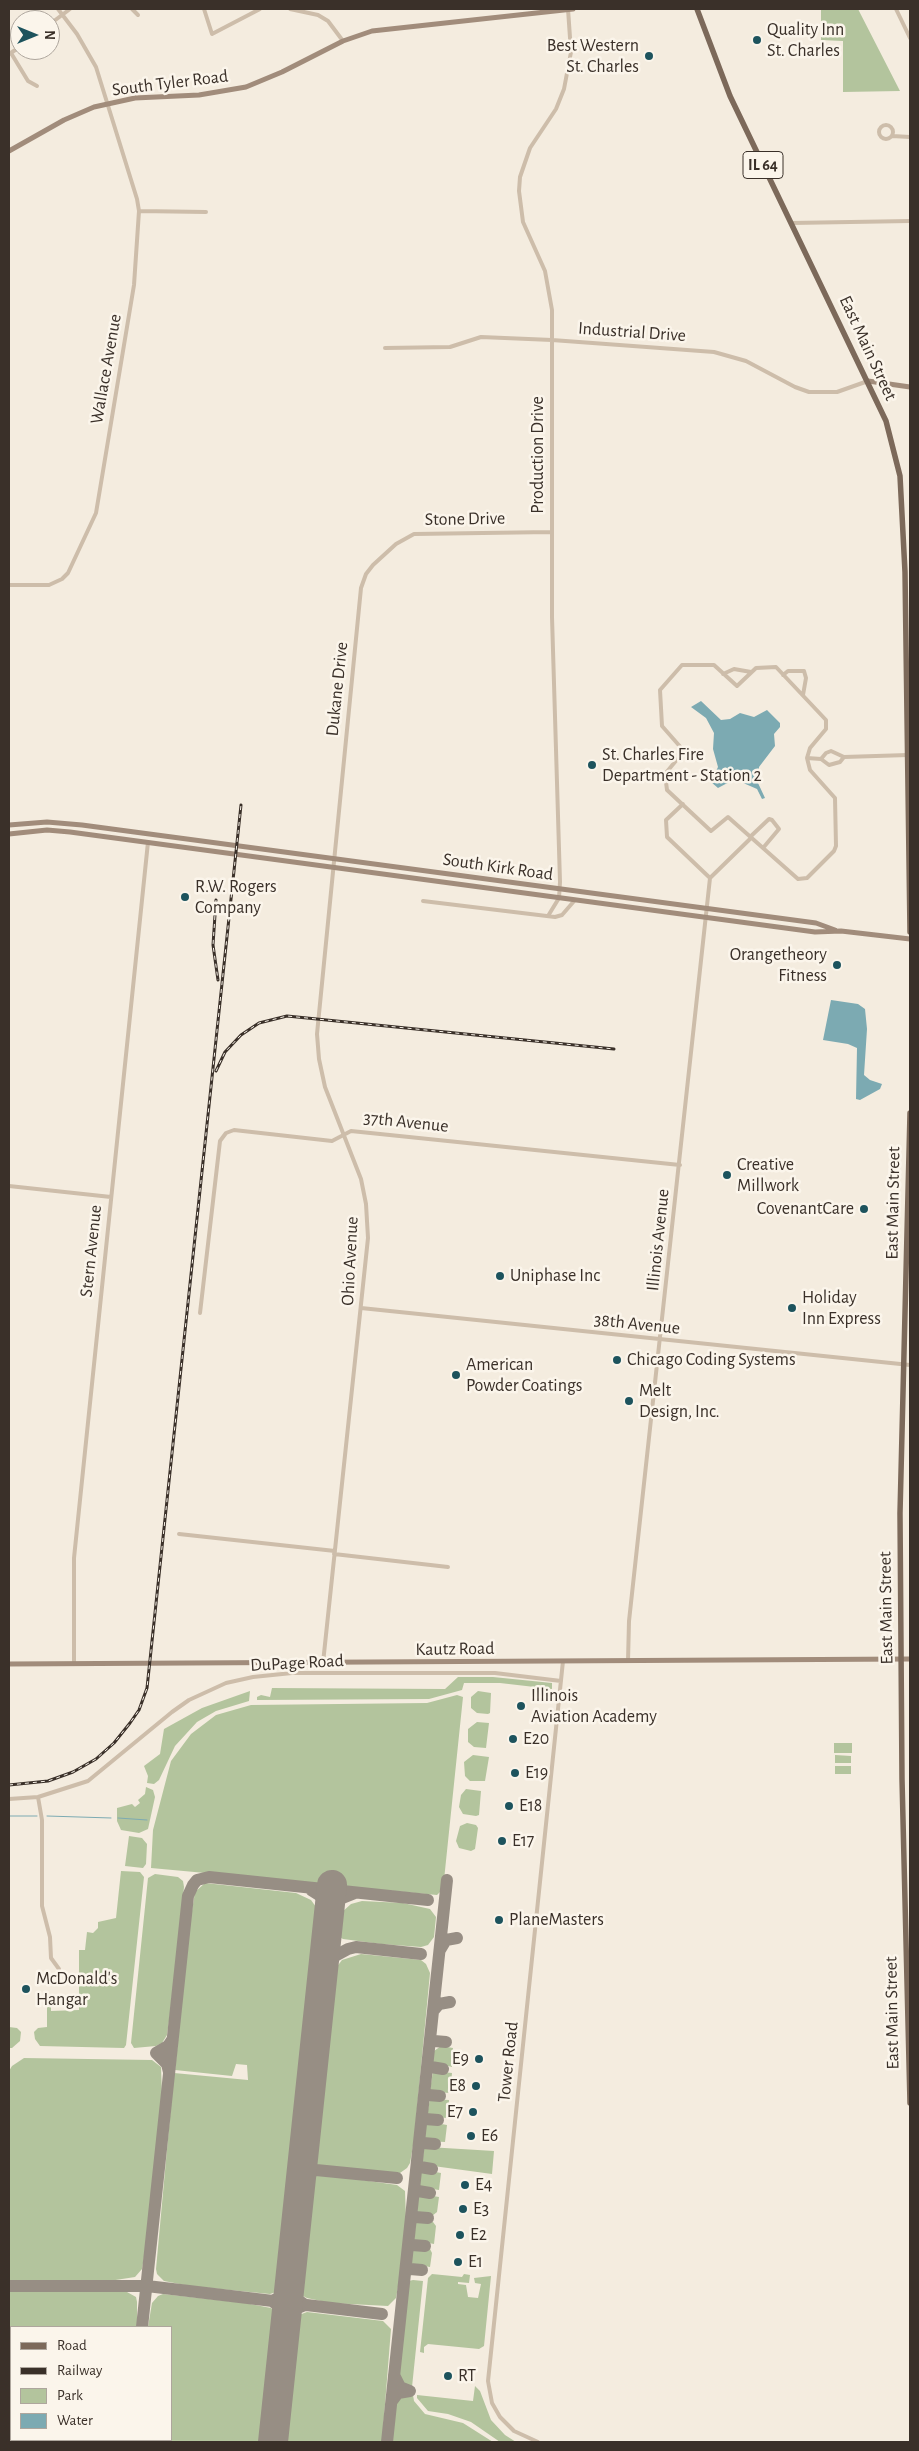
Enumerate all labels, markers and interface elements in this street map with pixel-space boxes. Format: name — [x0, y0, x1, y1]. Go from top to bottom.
north arrow — [10, 10, 60, 60]
place label: Quality Inn St. Charles — [767, 19, 844, 62]
text: N — [42, 30, 56, 40]
marker: Quality Inn St. Charles — [751, 34, 763, 46]
place label: Best Western St. Charles — [547, 35, 639, 78]
marker: Best Western St. Charles — [643, 50, 655, 62]
street label: South Tyler Road — [111, 65, 229, 101]
road number: IL 64 — [743, 152, 783, 178]
street label: East Main Street — [834, 292, 902, 404]
street label: Wallace Avenue — [86, 312, 126, 426]
street label: Industrial Drive — [577, 317, 687, 347]
street label: Production Drive — [527, 396, 549, 514]
street label: Stone Drive — [424, 507, 506, 531]
street label: Dukane Drive — [321, 641, 353, 737]
place label: St. Charles Fire Department - Station 2 — [602, 744, 762, 786]
marker: St. Charles Fire Department - Station 2 — [586, 759, 598, 771]
street label: South Kirk Road — [441, 849, 555, 885]
place label: R.W. Rogers Company — [195, 876, 277, 919]
marker: R.W. Rogers Company — [179, 891, 191, 903]
place label: Orangetheory Fitness — [730, 944, 827, 986]
marker: Orangetheory Fitness — [831, 959, 843, 971]
street label: 37th Avenue — [362, 1107, 450, 1137]
street label: East Main Street — [881, 1146, 905, 1260]
place label: Creative Millwork — [737, 1154, 799, 1196]
marker: Creative Millwork — [721, 1169, 733, 1181]
street label: Illinois Avenue — [642, 1188, 674, 1292]
place label: CovenantCare — [757, 1198, 854, 1220]
marker: CovenantCare — [858, 1203, 870, 1215]
street label: Stern Avenue — [75, 1204, 107, 1298]
street label: Ohio Avenue — [337, 1216, 363, 1306]
place label: Uniphase Inc — [510, 1265, 600, 1287]
marker: Uniphase Inc — [494, 1270, 506, 1282]
place label: Holiday Inn Express — [802, 1287, 881, 1330]
marker: Holiday Inn Express — [786, 1302, 798, 1314]
street label: 38th Avenue — [593, 1309, 681, 1339]
place label: Chicago Coding Systems — [627, 1349, 796, 1371]
place label: American Powder Coatings — [466, 1354, 582, 1396]
marker: Chicago Coding Systems — [611, 1354, 623, 1366]
marker: American Powder Coatings — [450, 1369, 462, 1381]
place label: Melt Design, Inc. — [639, 1380, 720, 1422]
marker: Melt Design, Inc. — [623, 1395, 635, 1407]
street label: East Main Street — [874, 1551, 898, 1665]
street label: Kautz Road — [415, 1638, 495, 1660]
street label: DuPage Road — [250, 1650, 344, 1676]
place label: Illinois Aviation Academy — [531, 1685, 657, 1728]
marker: Illinois Aviation Academy — [515, 1700, 527, 1712]
place label: E20 — [523, 1728, 549, 1750]
marker: E20 — [507, 1733, 519, 1745]
place label: E19 — [525, 1762, 548, 1784]
marker: E19 — [509, 1767, 521, 1779]
place label: E18 — [519, 1795, 542, 1817]
marker: E18 — [503, 1800, 515, 1812]
place label: E17 — [512, 1830, 534, 1852]
marker: E17 — [496, 1835, 508, 1847]
place label: PlaneMasters — [509, 1909, 604, 1931]
marker: PlaneMasters — [493, 1914, 505, 1926]
street label: East Main Street — [880, 1956, 904, 2070]
place label: McDonald's Hangar — [36, 1968, 118, 2010]
marker: McDonald's Hangar — [20, 1983, 32, 1995]
street label: Tower Road — [493, 2021, 523, 2103]
place label: E9 — [452, 2048, 469, 2070]
marker: E9 — [473, 2053, 485, 2065]
place label: E8 — [449, 2075, 466, 2097]
marker: E8 — [470, 2080, 482, 2092]
place label: E7 — [447, 2101, 463, 2123]
marker: E7 — [467, 2106, 479, 2118]
place label: E6 — [481, 2125, 498, 2147]
marker: E6 — [465, 2130, 477, 2142]
place label: E4 — [475, 2174, 492, 2196]
marker: E4 — [459, 2179, 471, 2191]
place label: E3 — [473, 2198, 489, 2220]
marker: E3 — [457, 2203, 469, 2215]
place label: E2 — [470, 2224, 487, 2246]
marker: E2 — [454, 2229, 466, 2241]
place label: E1 — [468, 2251, 483, 2273]
marker: E1 — [452, 2256, 464, 2268]
legend — [10, 2326, 172, 2441]
text: Road — [57, 2338, 87, 2353]
text: Railway — [57, 2363, 102, 2378]
place label: RT — [458, 2365, 476, 2387]
marker: RT — [442, 2370, 454, 2382]
text: Park — [57, 2388, 83, 2403]
text: Water — [57, 2413, 93, 2428]

